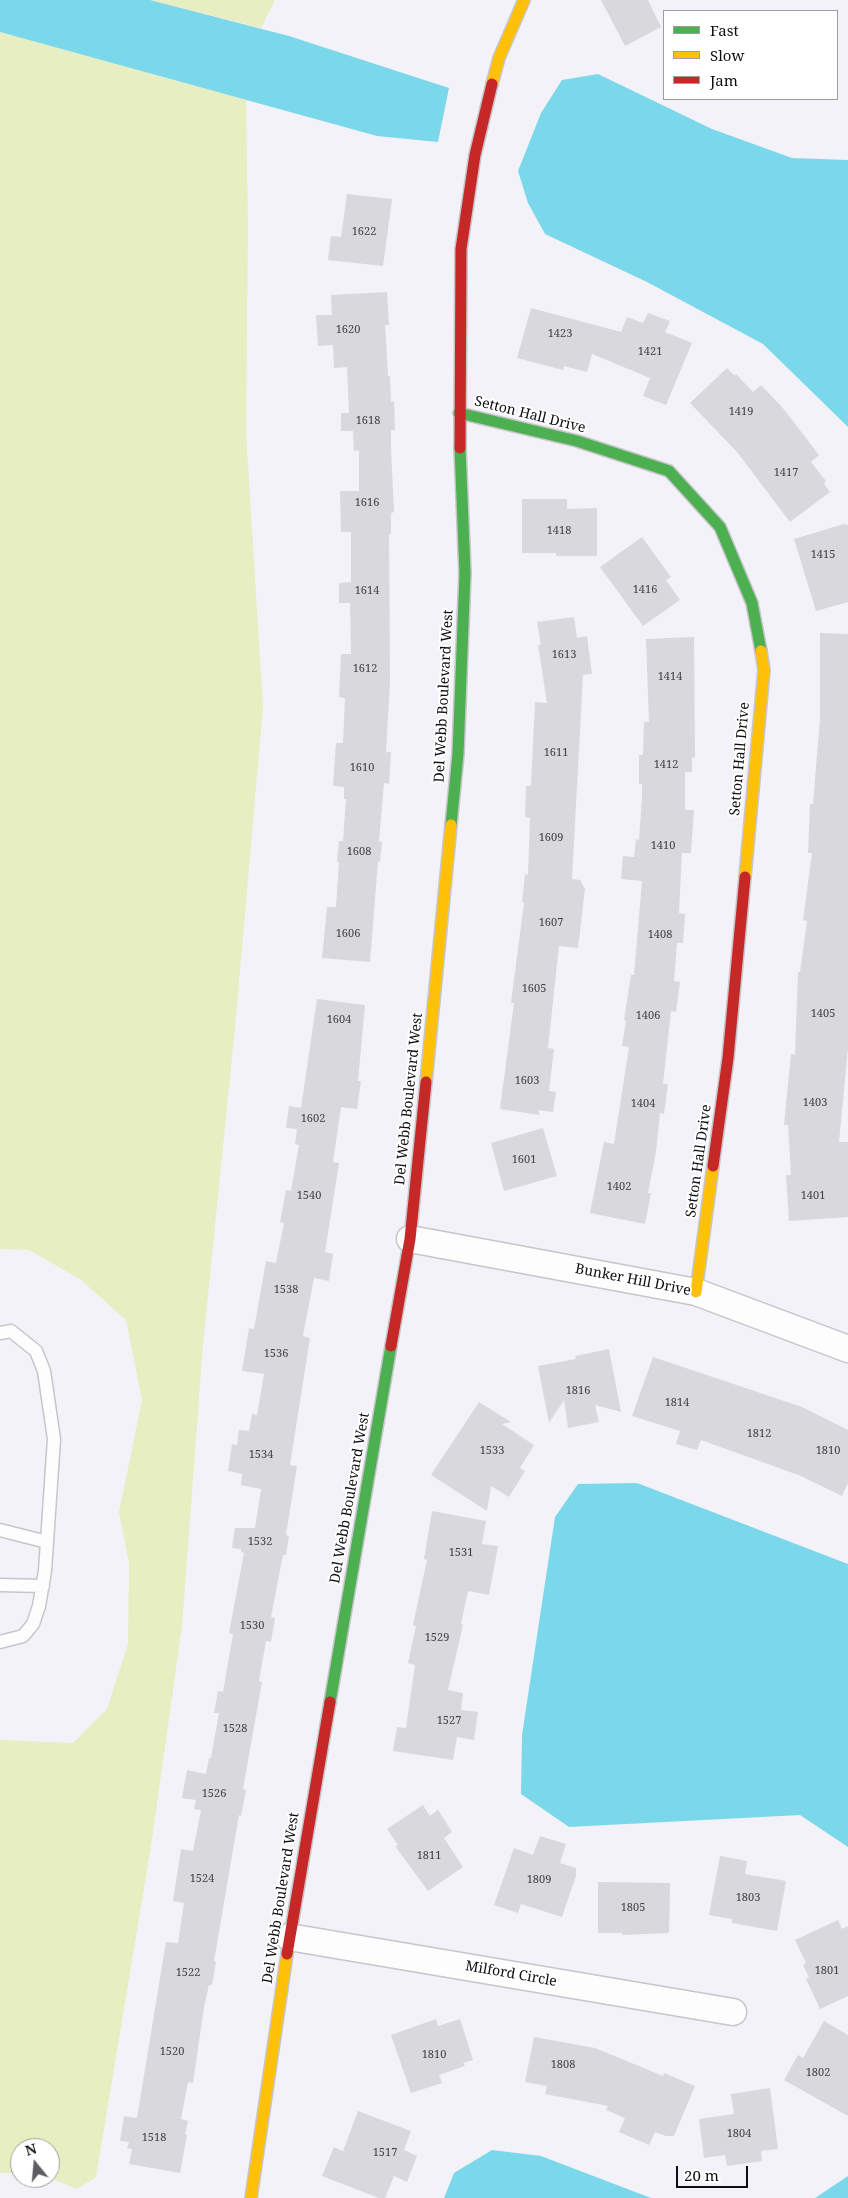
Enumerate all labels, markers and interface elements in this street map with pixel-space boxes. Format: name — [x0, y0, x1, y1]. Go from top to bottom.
legend — [663, 10, 838, 100]
text: Fast — [710, 20, 739, 40]
text: Slow — [710, 45, 744, 65]
text: Jam — [710, 70, 738, 90]
house number: 1622 — [352, 225, 376, 239]
house number: 1620 — [336, 323, 360, 337]
house number: 1423 — [548, 327, 572, 341]
house number: 1421 — [638, 345, 662, 359]
street label: Setton Hall Drive — [473, 393, 587, 437]
house number: 1419 — [729, 405, 753, 419]
house number: 1618 — [356, 414, 380, 428]
house number: 1417 — [774, 466, 798, 480]
house number: 1616 — [355, 496, 379, 510]
house number: 1418 — [547, 524, 571, 538]
house number: 1415 — [811, 548, 835, 562]
house number: 1416 — [633, 583, 657, 597]
house number: 1614 — [355, 584, 379, 598]
street label: Del Webb Boulevard West — [431, 609, 457, 783]
house number: 1613 — [552, 648, 576, 662]
house number: 1612 — [353, 662, 377, 676]
house number: 1414 — [658, 670, 682, 684]
street label: Setton Hall Drive — [727, 702, 753, 816]
house number: 1611 — [544, 746, 568, 760]
house number: 1412 — [654, 758, 678, 772]
house number: 1610 — [350, 761, 374, 775]
house number: 1609 — [539, 831, 563, 845]
house number: 1410 — [651, 839, 675, 853]
house number: 1608 — [347, 845, 371, 859]
house number: 1607 — [539, 916, 563, 930]
house number: 1606 — [336, 927, 360, 941]
house number: 1408 — [648, 928, 672, 942]
house number: 1605 — [522, 982, 546, 996]
house number: 1405 — [811, 1007, 835, 1021]
house number: 1406 — [636, 1009, 660, 1023]
street label: Del Webb Boulevard West — [392, 1012, 426, 1186]
house number: 1604 — [327, 1013, 351, 1027]
house number: 1603 — [515, 1074, 539, 1088]
house number: 1403 — [803, 1096, 827, 1110]
house number: 1404 — [631, 1097, 655, 1111]
street label: Setton Hall Drive — [683, 1103, 715, 1219]
house number: 1602 — [301, 1112, 325, 1126]
house number: 1601 — [512, 1153, 536, 1167]
house number: 1402 — [607, 1180, 631, 1194]
house number: 1540 — [297, 1189, 321, 1203]
house number: 1401 — [801, 1189, 825, 1203]
street label: Bunker Hill Drive — [574, 1261, 692, 1299]
house number: 1538 — [274, 1283, 298, 1297]
house number: 1536 — [264, 1347, 288, 1361]
house number: 1816 — [566, 1384, 590, 1398]
house number: 1814 — [665, 1396, 689, 1410]
street label: Del Webb Boulevard West — [327, 1411, 373, 1585]
house number: 1812 — [747, 1427, 771, 1441]
house number: 1533 — [480, 1444, 504, 1458]
house number: 1810 — [816, 1444, 840, 1458]
house number: 1534 — [249, 1448, 273, 1462]
house number: 1532 — [248, 1535, 272, 1549]
house number: 1531 — [449, 1546, 473, 1560]
house number: 1530 — [240, 1619, 264, 1633]
house number: 1529 — [425, 1631, 449, 1645]
house number: 1527 — [437, 1714, 461, 1728]
house number: 1528 — [223, 1722, 247, 1736]
house number: 1526 — [202, 1787, 226, 1801]
street label: Del Webb Boulevard West — [259, 1811, 303, 1985]
house number: 1811 — [417, 1849, 441, 1863]
house number: 1524 — [190, 1872, 214, 1886]
house number: 1809 — [527, 1873, 551, 1887]
house number: 1803 — [736, 1891, 760, 1905]
house number: 1805 — [621, 1901, 645, 1915]
street label: Milford Circle — [464, 1958, 558, 1990]
house number: 1801 — [815, 1964, 839, 1978]
house number: 1522 — [176, 1966, 200, 1980]
house number: 1520 — [160, 2045, 184, 2059]
house number: 1810 — [422, 2048, 446, 2062]
house number: 1808 — [551, 2058, 575, 2072]
house number: 1802 — [806, 2066, 830, 2080]
house number: 1804 — [727, 2127, 751, 2141]
house number: 1518 — [142, 2131, 166, 2145]
north arrow — [10, 2138, 60, 2188]
text: N — [23, 2138, 39, 2160]
house number: 1517 — [373, 2146, 397, 2160]
scale bar — [678, 2156, 750, 2188]
text: 20 m — [684, 2165, 719, 2185]

